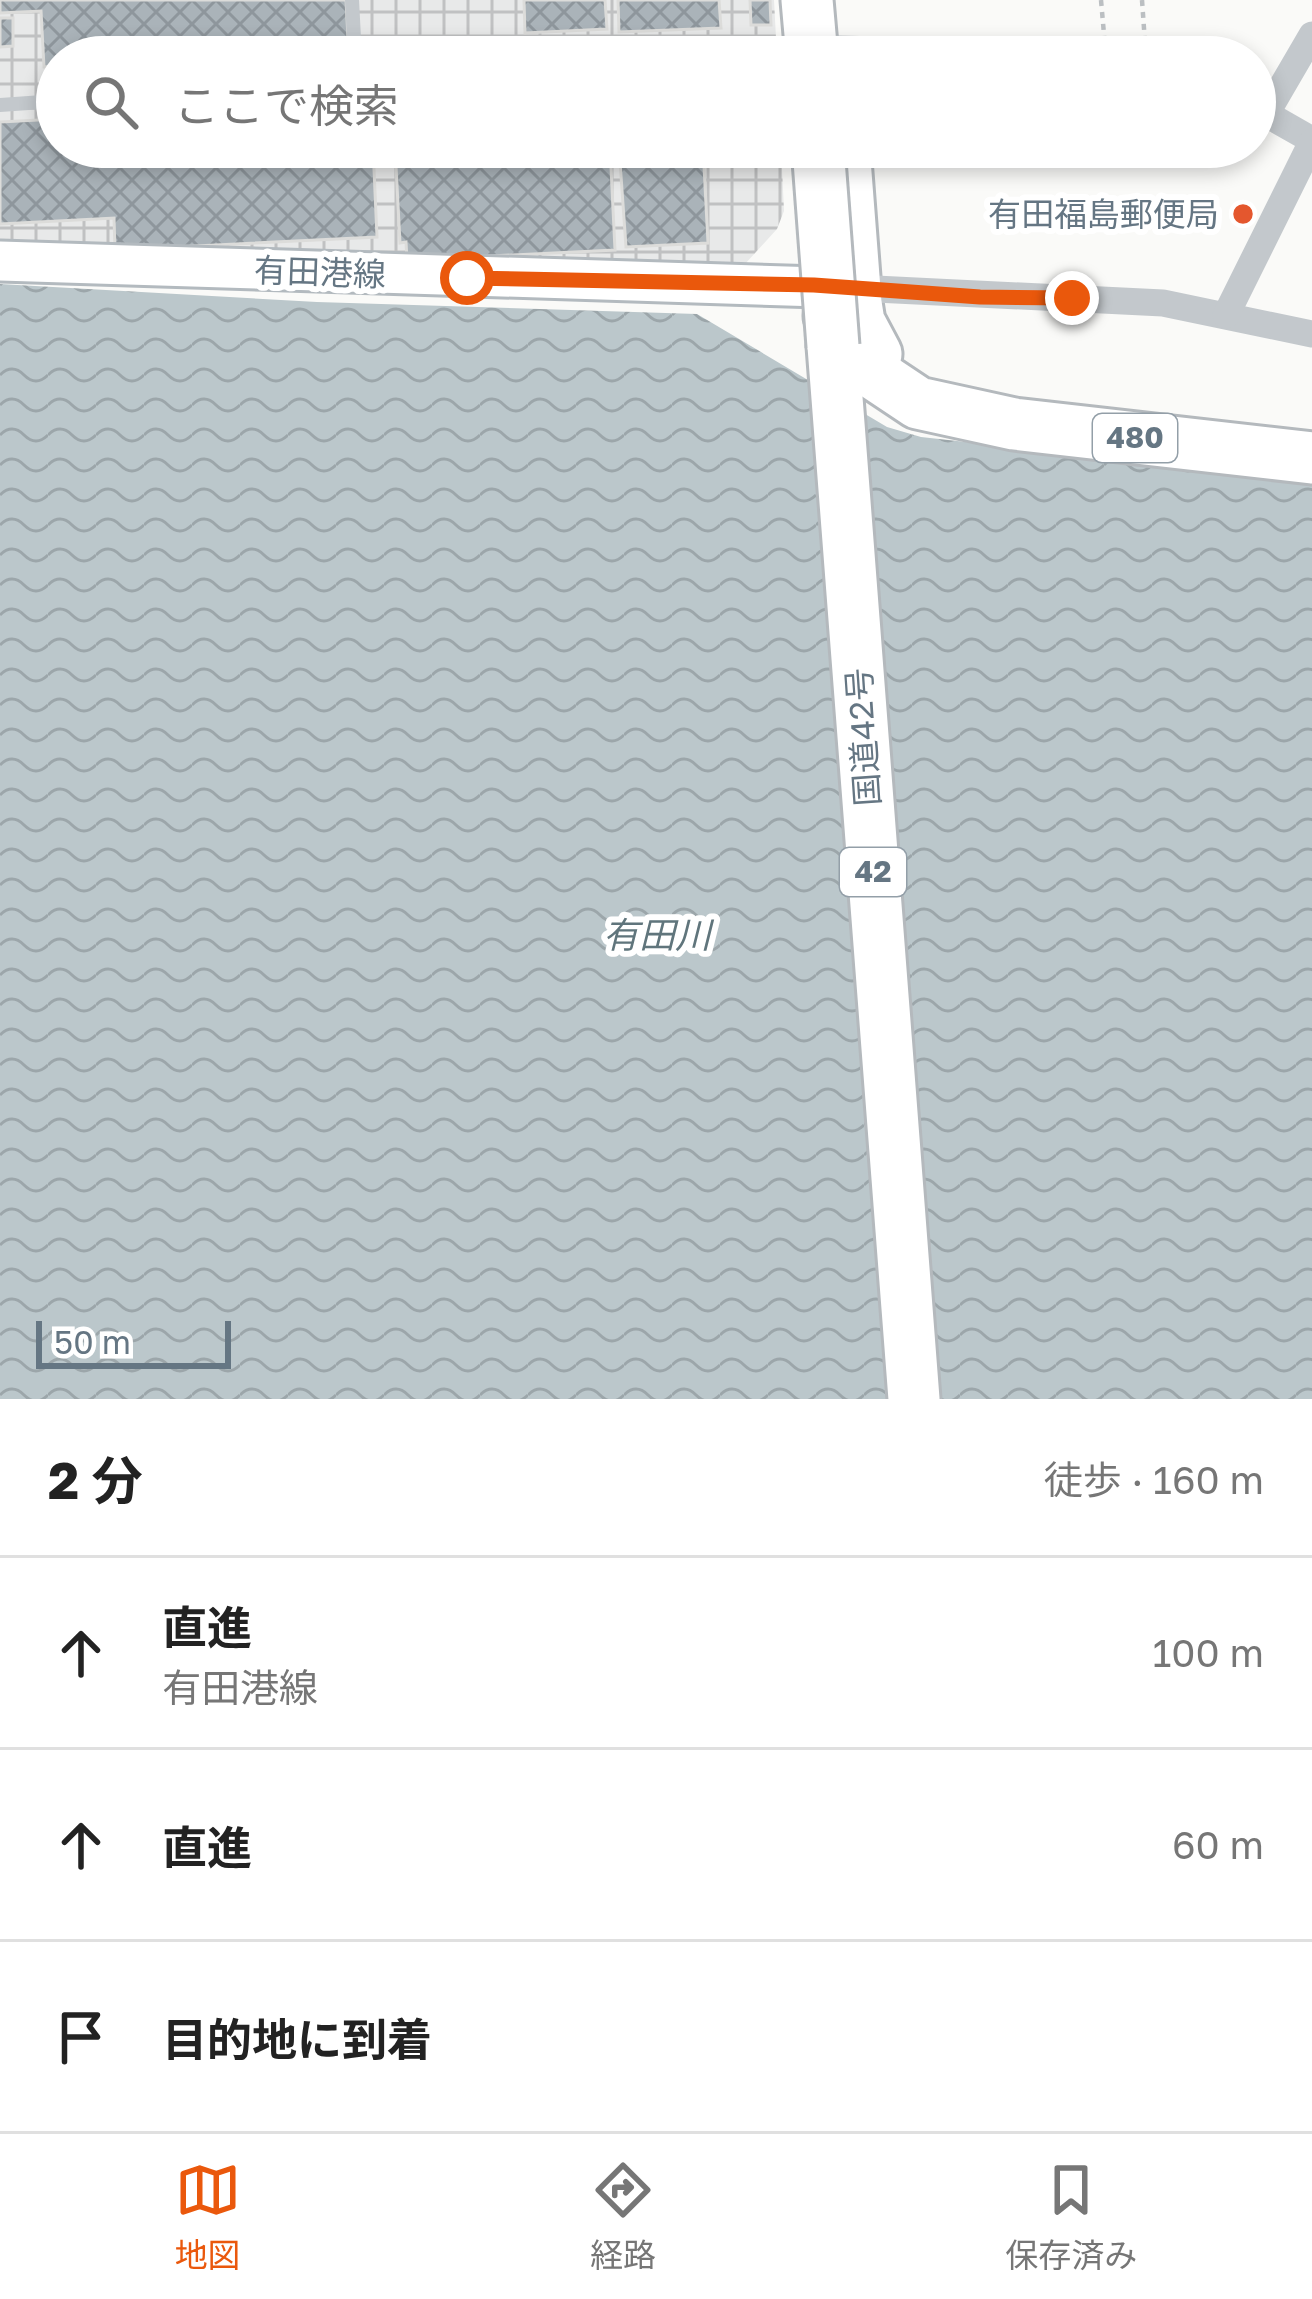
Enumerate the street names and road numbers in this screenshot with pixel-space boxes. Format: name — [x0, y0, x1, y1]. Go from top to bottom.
street label: 有田港線 — [253, 250, 387, 293]
road number: 480 — [1093, 414, 1177, 462]
street label: 国道42号 — [838, 667, 887, 807]
road number: 42 — [840, 848, 906, 896]

